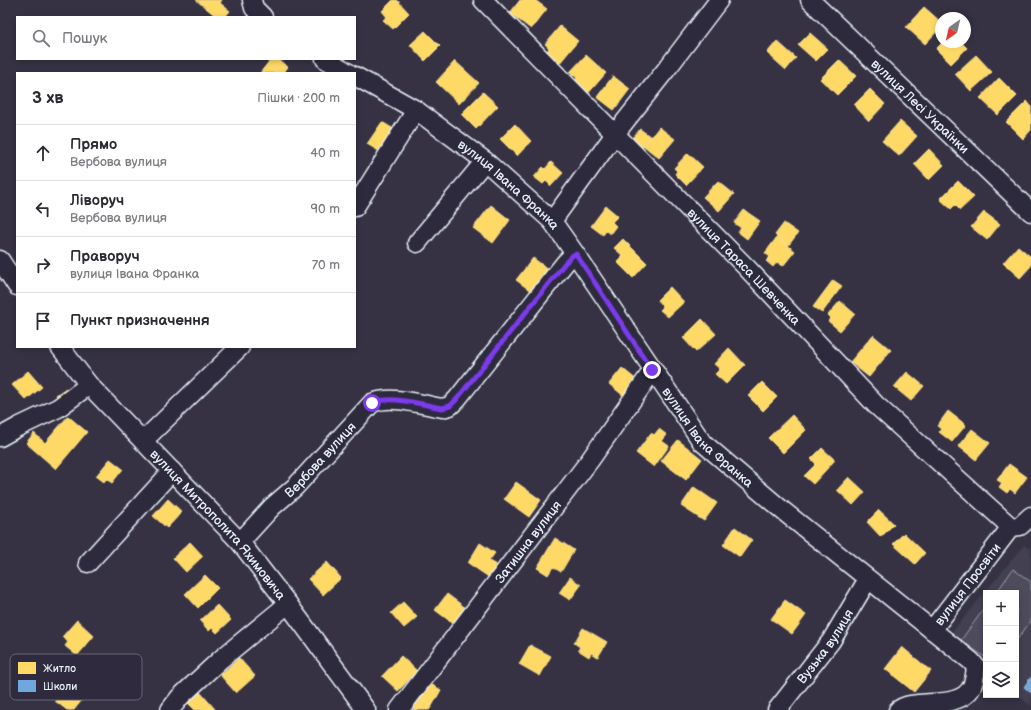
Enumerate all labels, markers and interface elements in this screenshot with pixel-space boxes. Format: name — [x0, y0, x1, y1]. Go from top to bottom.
north arrow — [935, 12, 971, 48]
search box — [16, 16, 356, 60]
icon: search — [30, 27, 52, 49]
text: Пошук — [62, 29, 108, 48]
street label: вулиця Лесі Українки — [867, 56, 972, 157]
text: 3 хв — [32, 88, 64, 108]
text: Пішки · 200 m — [257, 90, 340, 106]
text: Прямо — [70, 135, 117, 154]
street label: вулиця Івана Франка — [454, 137, 563, 233]
icon: ahead — [32, 142, 54, 164]
text: 40 m — [310, 145, 340, 161]
text: Вербова вулиця — [70, 154, 167, 170]
text: Ліворуч — [70, 191, 124, 210]
icon: left — [32, 198, 54, 220]
text: 90 m — [311, 201, 340, 217]
street label: вулиця Тараса Шевченка — [684, 205, 804, 329]
text: Вербова вулиця — [70, 210, 167, 226]
text: Праворуч — [70, 247, 140, 266]
icon: right — [32, 254, 54, 276]
text: 70 m — [312, 257, 340, 273]
text: вулиця Івана Франка — [70, 266, 199, 282]
icon: arrive — [32, 310, 54, 332]
text: Пункт призначення — [70, 311, 210, 330]
route end — [643, 361, 661, 379]
street label: вулиця Івана Франка — [659, 385, 756, 491]
route start — [363, 394, 381, 412]
street label: Вербова вулиця — [282, 419, 360, 501]
street label: вулиця Митрополита Яхимовича — [146, 447, 289, 603]
street label: Затишна вулиця — [492, 498, 565, 587]
street label: вулиця Просвіти — [931, 540, 1005, 629]
map controls — [983, 590, 1019, 698]
button: + — [983, 590, 1019, 626]
street label: Вузька вулиця — [794, 607, 857, 687]
button: − — [983, 626, 1019, 662]
legend — [10, 654, 142, 700]
text: Житло — [43, 662, 76, 675]
button: layers — [983, 662, 1019, 698]
text: Школи — [43, 680, 77, 693]

